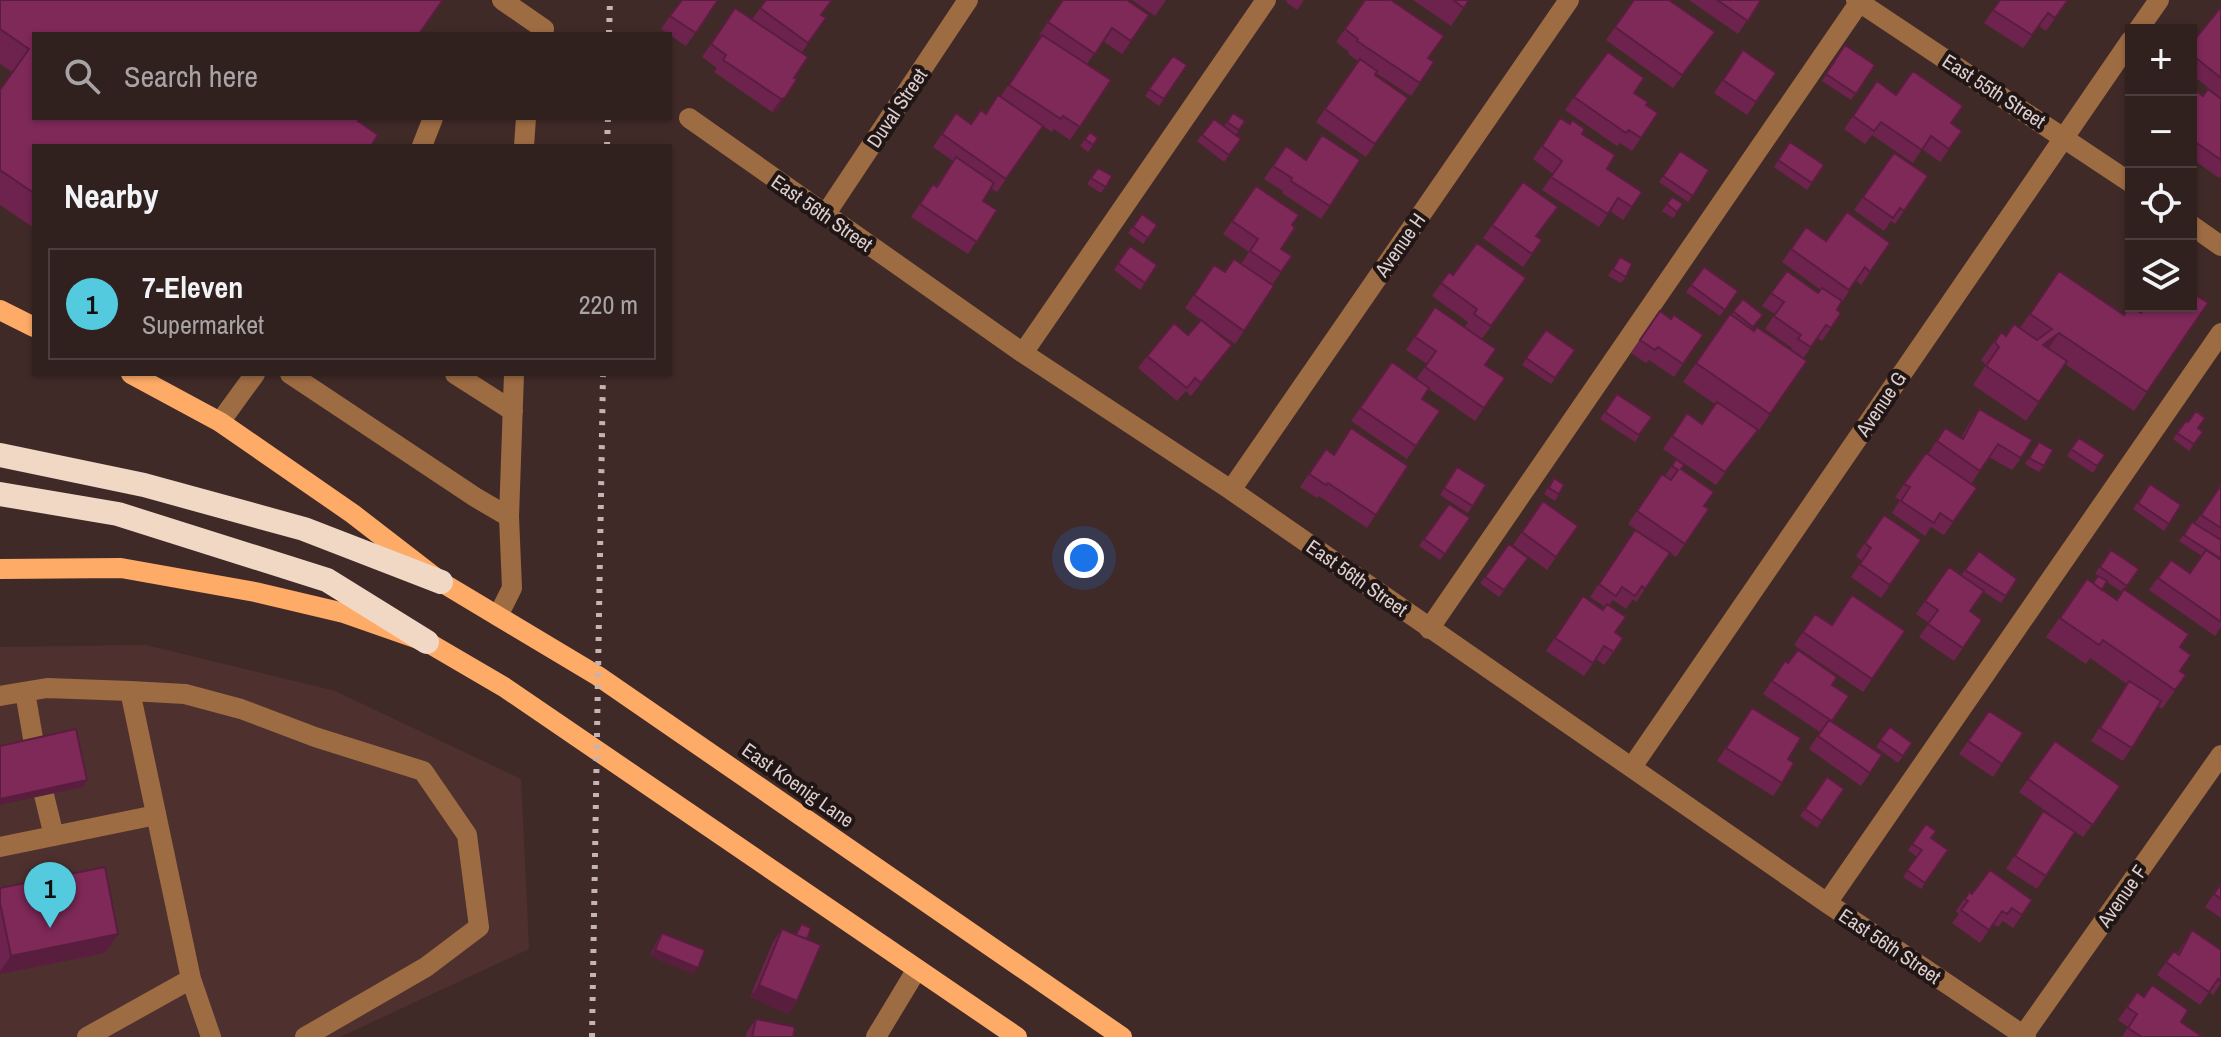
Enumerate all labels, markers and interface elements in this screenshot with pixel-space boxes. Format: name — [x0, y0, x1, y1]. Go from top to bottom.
map controls — [2125, 24, 2197, 312]
button: + — [2125, 24, 2197, 96]
search box — [32, 32, 672, 120]
street label: East 55th Street — [1938, 47, 2051, 134]
icon: search — [60, 54, 104, 98]
text: Search here — [124, 56, 258, 96]
street label: Duval Street — [860, 62, 933, 153]
button: − — [2125, 96, 2197, 168]
street label: East 56th Street — [766, 168, 879, 258]
button: locate — [2125, 168, 2197, 240]
text: Nearby — [64, 173, 159, 219]
street label: Avenue H — [1367, 208, 1431, 283]
button: layers — [2125, 240, 2197, 312]
text: 7-Eleven — [142, 267, 243, 307]
text: 1 — [86, 287, 98, 322]
text: 220 m — [579, 287, 638, 322]
text: Supermarket — [142, 307, 264, 342]
street label: Avenue G — [1849, 366, 1912, 442]
street label: East 56th Street — [1301, 533, 1414, 623]
your location — [1064, 538, 1104, 578]
street label: East Koenig Lane — [737, 736, 859, 833]
street label: Avenue F — [2090, 859, 2153, 933]
pin: 1 — [24, 862, 76, 928]
street label: East 56th Street — [1834, 902, 1947, 990]

